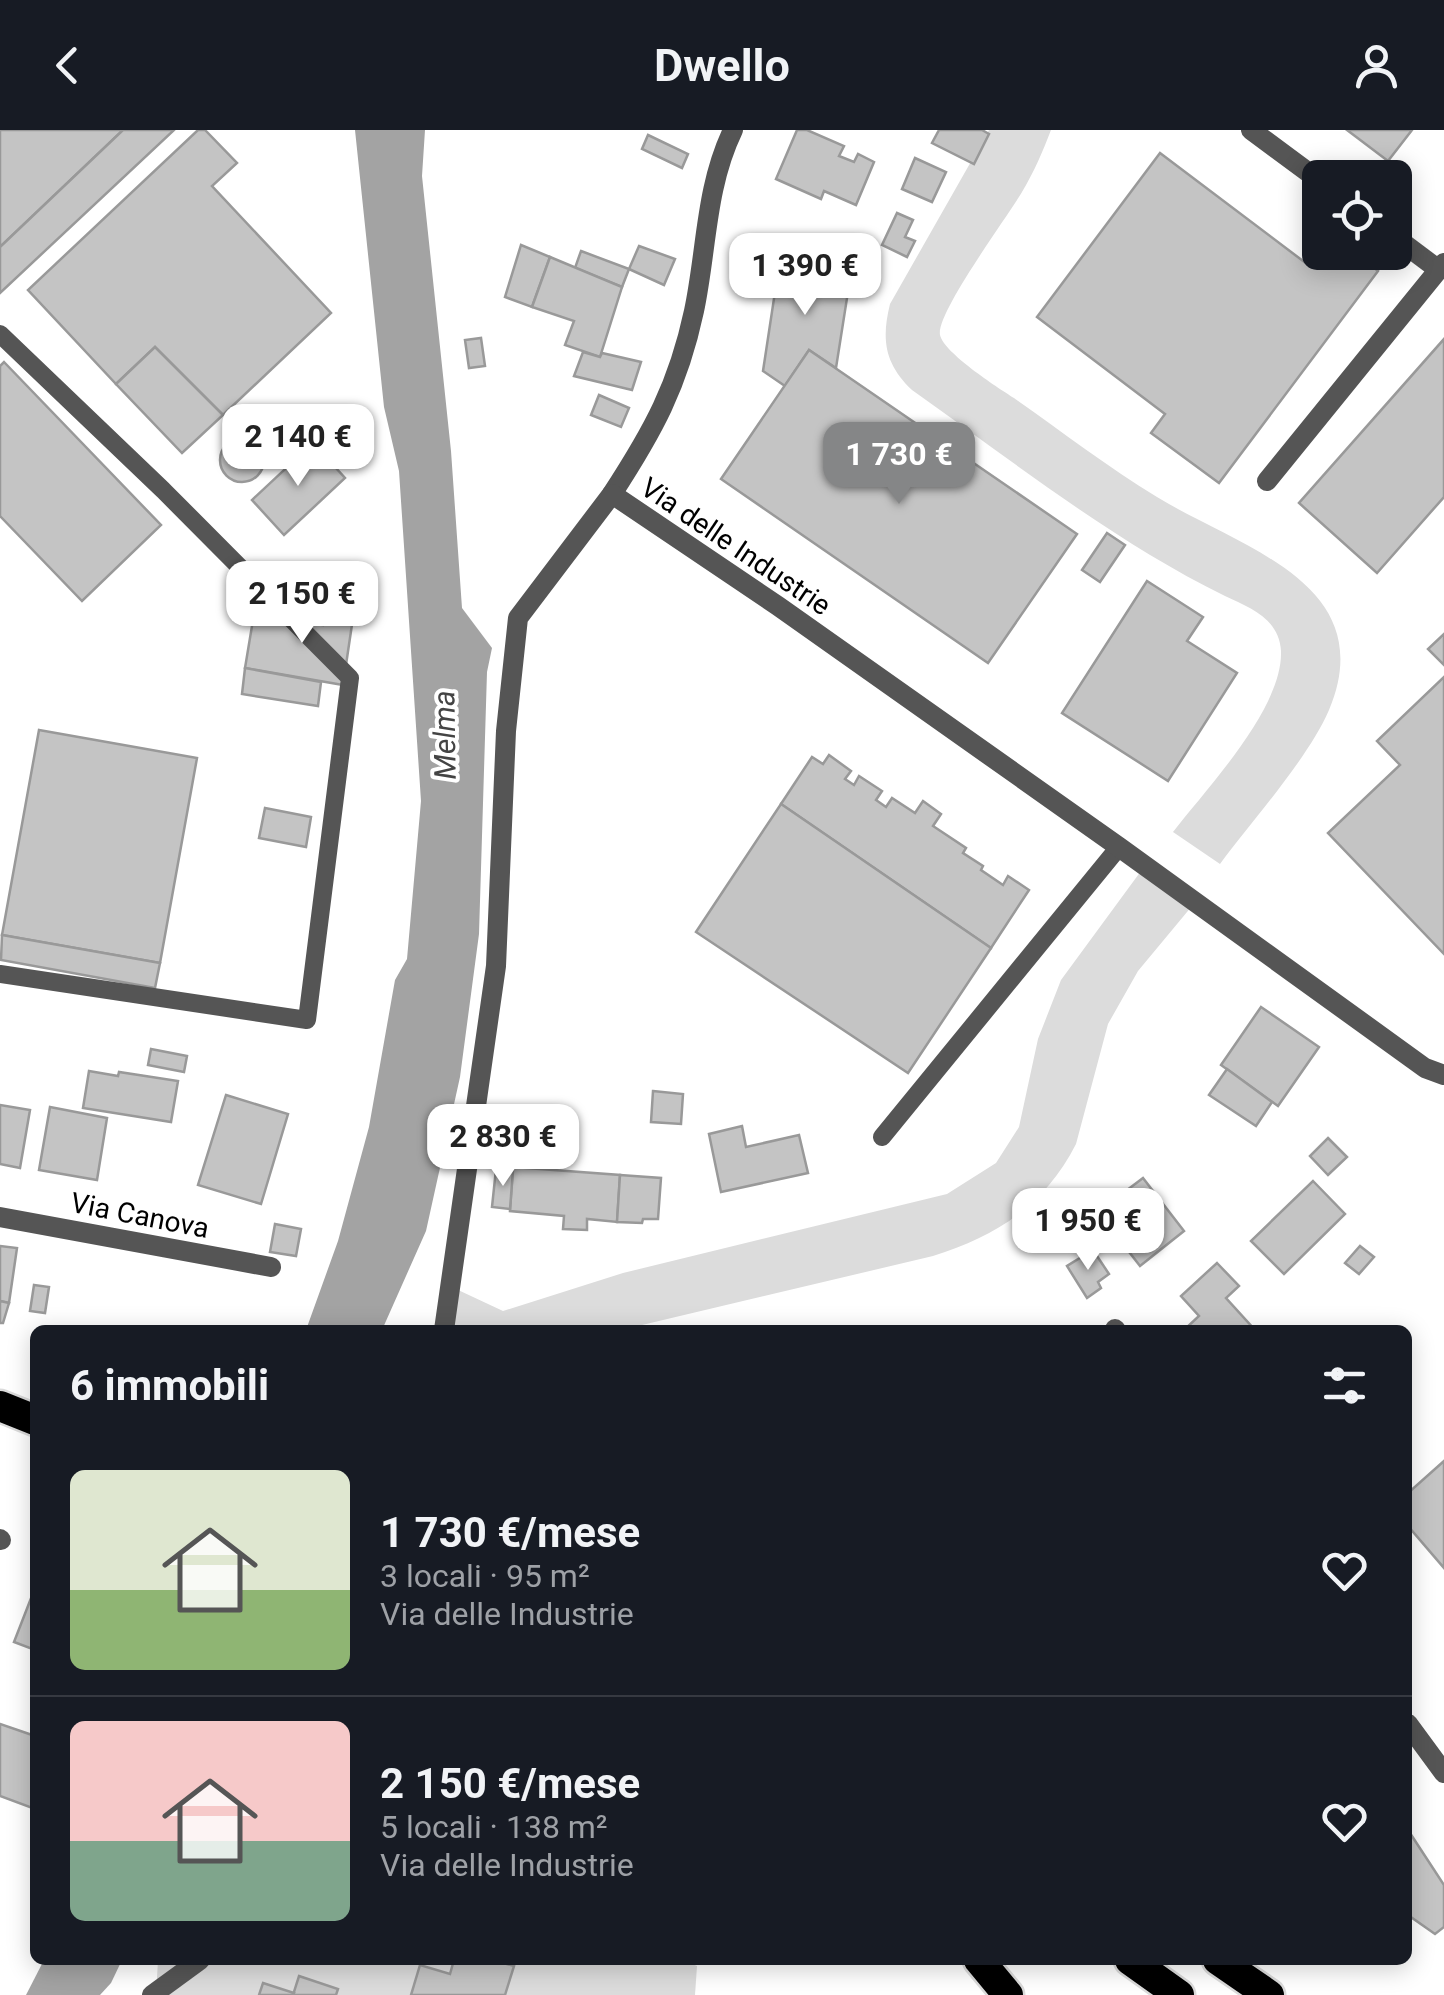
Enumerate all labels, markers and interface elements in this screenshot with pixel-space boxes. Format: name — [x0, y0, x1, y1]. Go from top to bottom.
icon: back — [40, 38, 95, 93]
icon: person — [1349, 38, 1404, 93]
text: Dwello — [654, 39, 790, 92]
map controls — [1302, 160, 1412, 270]
button: locate — [1302, 160, 1412, 270]
pin: 1 390 € — [713, 233, 897, 318]
text: 1 390 € — [751, 246, 859, 284]
pin: 2 140 € — [206, 404, 390, 489]
text: 2 140 € — [244, 417, 352, 455]
pin: 1 730 € — [807, 422, 991, 507]
text: 1 730 € — [845, 435, 953, 473]
street label: Via delle Industrie — [635, 471, 837, 622]
pin: 2 150 € — [210, 561, 394, 646]
text: 2 150 € — [248, 574, 356, 612]
water label: Melma — [426, 690, 463, 780]
pin: 2 830 € — [411, 1104, 595, 1189]
text: 2 830 € — [449, 1117, 557, 1155]
street label: Via Canova — [68, 1186, 212, 1245]
pin: 1 950 € — [996, 1188, 1180, 1273]
text: 1 950 € — [1034, 1201, 1142, 1239]
icon: filters — [1317, 1358, 1372, 1413]
text: 6 immobili — [70, 1361, 269, 1410]
text: 1 730 €/mese — [380, 1508, 640, 1557]
icon: home — [150, 1510, 270, 1630]
icon: heart — [1317, 1543, 1372, 1598]
text: 3 locali · 95 m² — [380, 1557, 590, 1595]
text: Via delle Industrie — [380, 1595, 634, 1633]
text: 2 150 €/mese — [380, 1759, 640, 1808]
icon: home — [150, 1761, 270, 1881]
icon: heart — [1317, 1794, 1372, 1849]
text: 5 locali · 138 m² — [380, 1808, 608, 1846]
text: Via delle Industrie — [380, 1846, 634, 1884]

